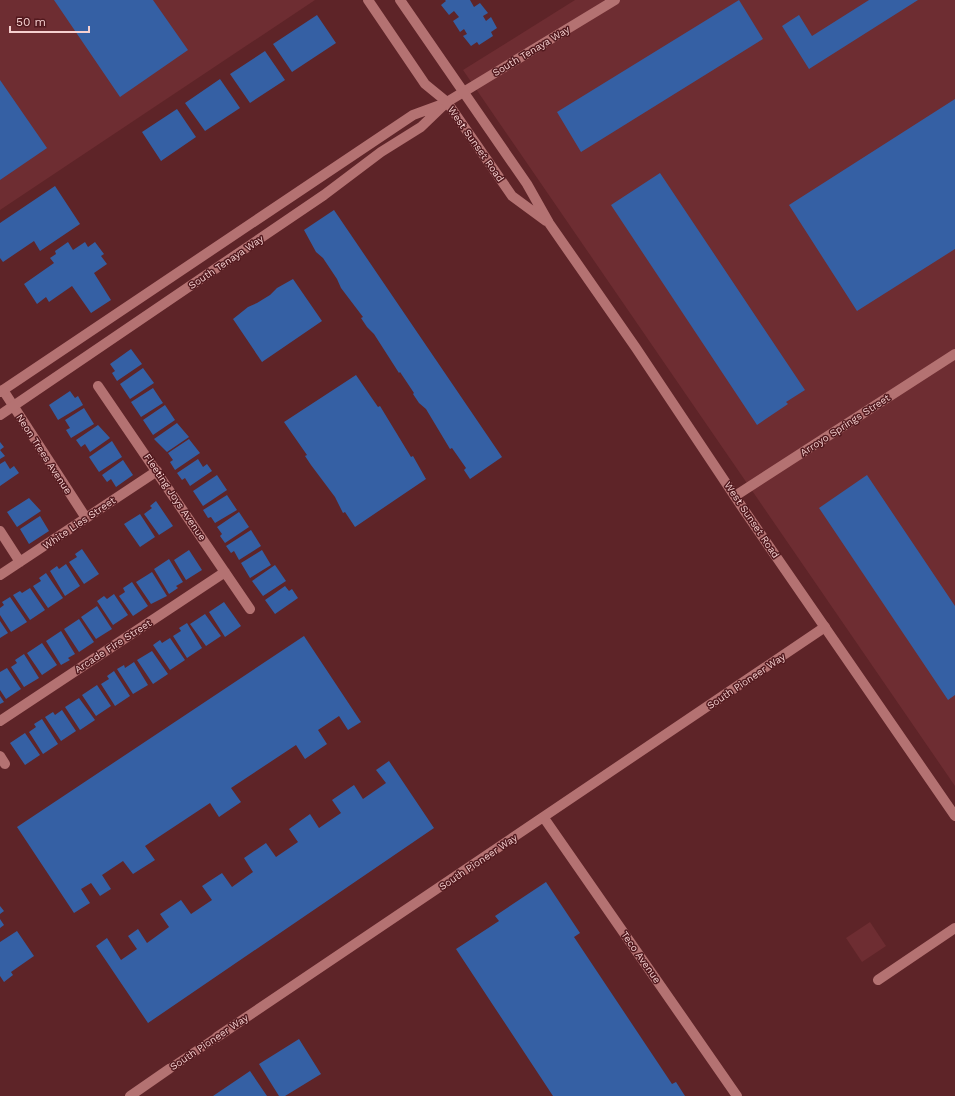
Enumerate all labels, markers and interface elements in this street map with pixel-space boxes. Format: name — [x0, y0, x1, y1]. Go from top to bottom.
scale bar — [10, 8, 89, 34]
text: 50 m — [16, 15, 46, 29]
street label: South Tenaya Way — [491, 23, 572, 78]
street label: West Sunset Road — [446, 104, 506, 184]
street label: South Tenaya Way — [187, 232, 266, 291]
street label: Arroyo Springs Street — [798, 391, 893, 458]
street label: Neon Trees Avenue — [14, 412, 74, 496]
street label: Fleeting Joys Avenue — [142, 452, 208, 543]
street label: West Sunset Road — [722, 480, 782, 560]
street label: White Lies Street — [41, 494, 118, 551]
street label: Arcade Fire Street — [73, 617, 154, 675]
street label: South Pioneer Way — [705, 650, 788, 711]
street label: South Pioneer Way — [437, 831, 520, 892]
street label: Teco Avenue — [619, 929, 663, 985]
street label: South Pioneer Way — [168, 1011, 251, 1072]

